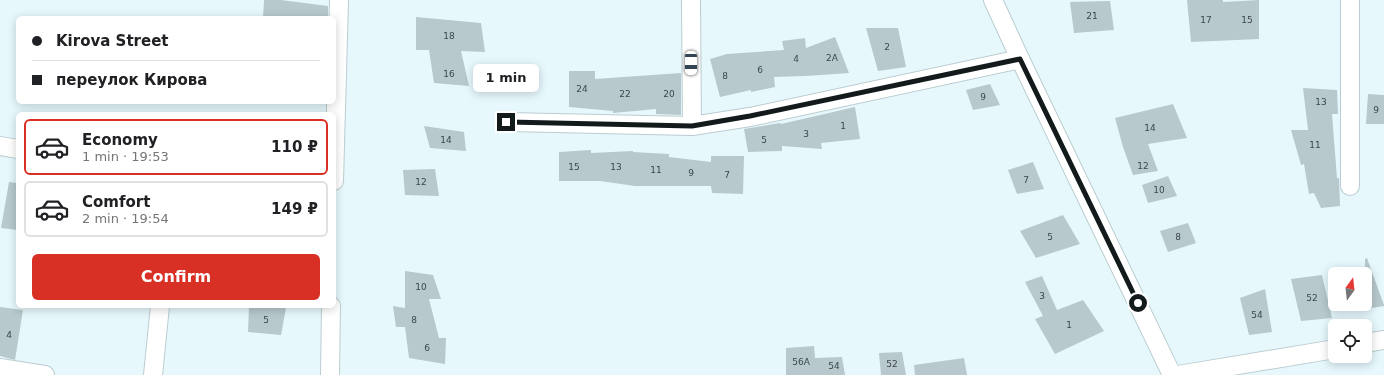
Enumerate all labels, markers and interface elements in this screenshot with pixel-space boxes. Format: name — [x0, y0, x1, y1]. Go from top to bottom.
house number: 21 — [1086, 11, 1098, 21]
house number: 17 — [1200, 15, 1212, 25]
house number: 15 — [1241, 15, 1253, 25]
house number: 18 — [443, 31, 455, 41]
text: Kirova Street — [56, 32, 168, 50]
house number: 2 — [884, 42, 890, 52]
car — [685, 51, 697, 75]
house number: 2А — [826, 53, 839, 63]
house number: 4 — [793, 54, 799, 64]
callout: 1 min — [473, 64, 539, 92]
house number: 6 — [757, 65, 763, 75]
house number: 16 — [443, 69, 455, 79]
text: 1 min — [486, 70, 526, 85]
text: переулок Кирова — [56, 71, 207, 89]
house number: 8 — [722, 71, 728, 81]
house number: 24 — [576, 84, 588, 94]
house number: 22 — [619, 89, 631, 99]
house number: 20 — [663, 89, 675, 99]
house number: 9 — [980, 92, 986, 102]
house number: 13 — [1315, 97, 1327, 107]
house number: 9 — [1373, 105, 1379, 115]
route end — [497, 113, 515, 131]
house number: 1 — [840, 121, 846, 131]
house number: 14 — [1144, 123, 1156, 133]
icon: car — [34, 129, 70, 165]
house number: 3 — [803, 129, 809, 139]
text: Economy — [82, 131, 158, 149]
house number: 14 — [440, 135, 452, 145]
house number: 5 — [761, 135, 767, 145]
text: 110 ₽ — [271, 138, 318, 156]
house number: 11 — [1309, 140, 1321, 150]
text: 1 min · 19:53 — [82, 149, 169, 164]
house number: 12 — [1137, 161, 1149, 171]
house number: 15 — [568, 162, 580, 172]
house number: 13 — [610, 162, 622, 172]
house number: 11 — [650, 165, 662, 175]
house number: 9 — [688, 168, 694, 178]
house number: 7 — [724, 170, 730, 180]
house number: 7 — [1023, 175, 1029, 185]
house number: 12 — [415, 177, 427, 187]
house number: 10 — [1153, 185, 1165, 195]
icon: car — [34, 191, 70, 227]
text: Comfort — [82, 193, 150, 211]
text: 149 ₽ — [271, 200, 318, 218]
text: 2 min · 19:54 — [82, 211, 169, 226]
house number: 5 — [1047, 232, 1053, 242]
house number: 8 — [1175, 232, 1181, 242]
button: Confirm — [32, 254, 320, 300]
north arrow — [1328, 267, 1372, 311]
map controls — [1328, 267, 1372, 363]
house number: 10 — [415, 282, 427, 292]
house number: 3 — [1039, 291, 1045, 301]
house number: 52 — [1306, 293, 1318, 303]
route start — [1129, 294, 1147, 312]
house number: 54 — [1251, 310, 1263, 320]
house number: 5 — [263, 315, 269, 325]
house number: 8 — [411, 315, 417, 325]
button: locate — [1328, 319, 1372, 363]
house number: 1 — [1066, 320, 1072, 330]
house number: 4 — [6, 330, 12, 340]
house number: 6 — [424, 343, 430, 353]
house number: 56А — [792, 357, 811, 367]
house number: 52 — [886, 359, 898, 369]
house number: 54 — [828, 361, 840, 371]

